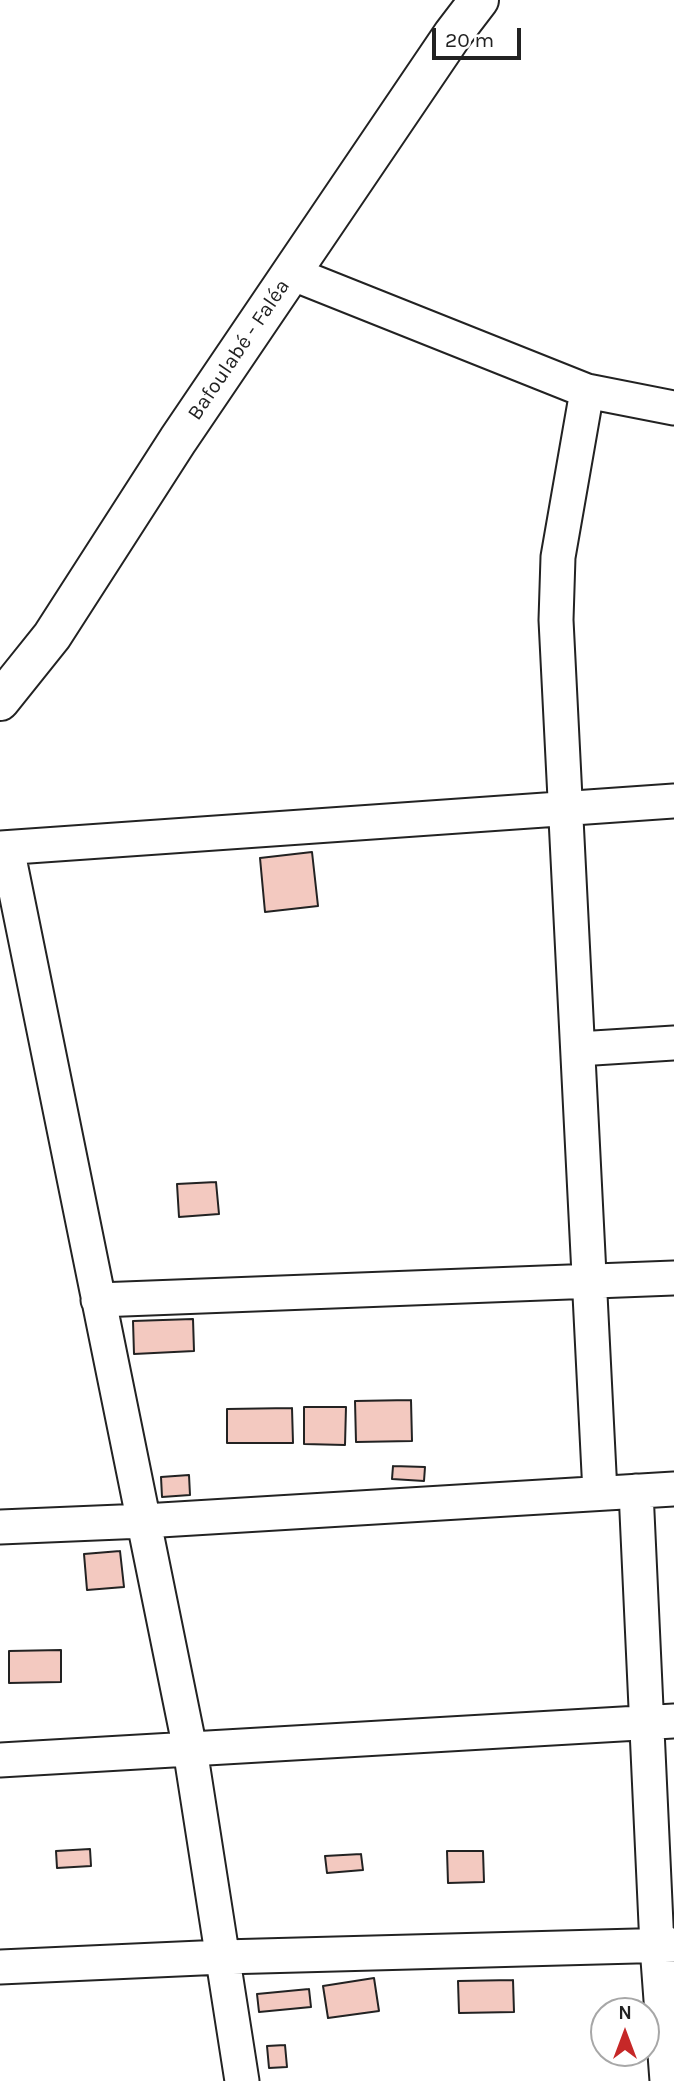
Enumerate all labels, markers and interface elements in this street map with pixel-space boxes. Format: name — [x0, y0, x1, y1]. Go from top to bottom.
scale bar — [436, 14, 525, 58]
text: 20 m — [445, 28, 494, 52]
street label: Bafoulabé - Faléa — [183, 275, 295, 425]
north arrow — [590, 1997, 660, 2067]
text: N — [618, 2002, 632, 2024]

